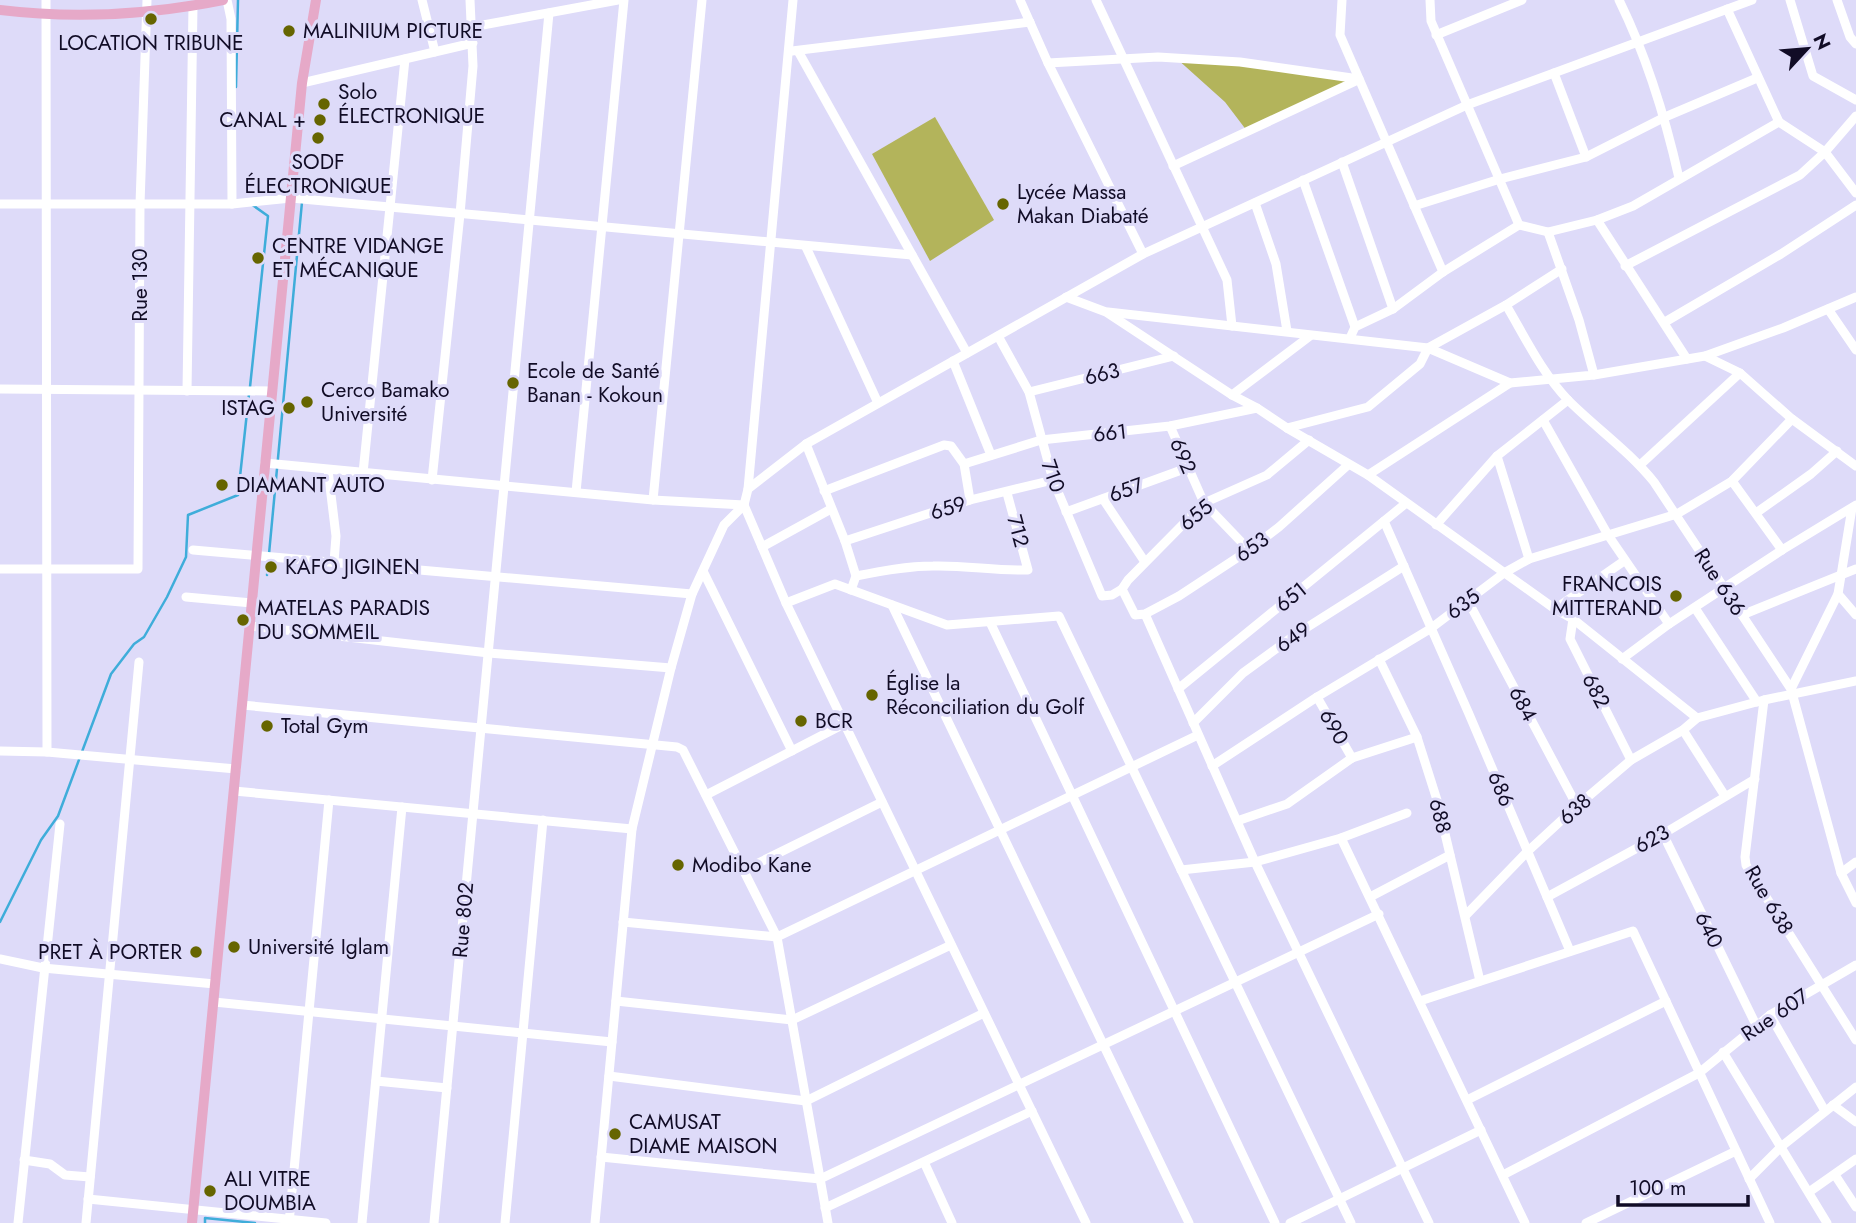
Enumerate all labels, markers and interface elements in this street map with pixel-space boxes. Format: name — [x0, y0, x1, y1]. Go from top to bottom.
marker: LOCATION TRIBUNE — [143, 11, 159, 27]
north arrow — [1772, 14, 1842, 84]
place label: MALINIUM PICTURE — [303, 16, 483, 46]
marker: MALINIUM PICTURE — [281, 23, 297, 39]
place label: LOCATION TRIBUNE — [58, 28, 244, 58]
text: N — [1806, 29, 1837, 54]
place label: Solo ÉLECTRONIQUE — [338, 77, 485, 131]
marker: Solo ÉLECTRONIQUE — [316, 96, 332, 112]
place label: CANAL + — [219, 105, 306, 135]
marker: CANAL + — [312, 112, 328, 128]
marker: SODF ÉLECTRONIQUE — [310, 130, 326, 146]
place label: SODF ÉLECTRONIQUE — [244, 147, 392, 201]
place label: Lycée Massa Makan Diabaté — [1017, 177, 1149, 231]
marker: Lycée Massa Makan Diabaté — [995, 196, 1011, 212]
place label: CENTRE VIDANGE ET MÉCANIQUE — [272, 231, 444, 285]
street label: Rue 130 — [125, 248, 155, 322]
marker: CENTRE VIDANGE ET MÉCANIQUE — [250, 250, 266, 266]
street label: 663 — [1081, 355, 1123, 393]
place label: Ecole de Santé Banan - Kokoun — [527, 356, 663, 410]
place label: Cerco Bamako Université — [321, 375, 450, 429]
marker: Ecole de Santé Banan - Kokoun — [505, 375, 521, 391]
place label: ISTAG — [221, 393, 275, 423]
marker: Cerco Bamako Université — [299, 394, 315, 410]
marker: ISTAG — [281, 400, 297, 416]
street label: 661 — [1092, 416, 1128, 450]
street label: 692 — [1162, 433, 1204, 479]
street label: 710 — [1033, 455, 1073, 497]
place label: DIAMANT AUTO — [236, 470, 385, 500]
street label: 657 — [1104, 470, 1148, 510]
marker: DIAMANT AUTO — [214, 477, 230, 493]
street label: 659 — [926, 488, 970, 528]
street label: 655 — [1173, 492, 1219, 538]
street label: 712 — [999, 511, 1037, 551]
street label: 653 — [1229, 524, 1275, 570]
street label: Rue 636 — [1687, 542, 1753, 622]
place label: KAFO JIGINEN — [285, 552, 420, 582]
marker: KAFO JIGINEN — [263, 559, 279, 575]
place label: FRANCOIS MITTERAND — [1552, 569, 1662, 623]
street label: 651 — [1269, 575, 1313, 619]
street label: 635 — [1440, 581, 1486, 627]
marker: FRANCOIS MITTERAND — [1668, 588, 1684, 604]
place label: MATELAS PARADIS DU SOMMEIL — [257, 593, 430, 647]
marker: MATELAS PARADIS DU SOMMEIL — [235, 612, 251, 628]
street label: 649 — [1269, 614, 1317, 660]
place label: Église la Réconciliation du Golf — [886, 668, 1085, 722]
street label: 682 — [1575, 668, 1617, 714]
street label: 684 — [1501, 681, 1545, 727]
marker: Église la Réconciliation du Golf — [864, 687, 880, 703]
street label: 690 — [1312, 704, 1356, 750]
place label: BCR — [815, 706, 853, 736]
place label: Total Gym — [281, 711, 369, 741]
marker: BCR — [793, 713, 809, 729]
marker: Total Gym — [259, 718, 275, 734]
street label: 686 — [1480, 767, 1522, 811]
street label: 638 — [1552, 786, 1598, 832]
street label: 688 — [1421, 795, 1459, 837]
street label: 623 — [1629, 817, 1675, 861]
place label: Modibo Kane — [692, 850, 812, 880]
marker: Modibo Kane — [670, 857, 686, 873]
street label: Rue 638 — [1737, 860, 1801, 940]
street label: Rue 802 — [445, 881, 481, 959]
street label: 640 — [1687, 907, 1731, 953]
place label: Université Iglam — [248, 932, 389, 962]
place label: PRET À PORTER — [38, 937, 182, 967]
marker: Université Iglam — [226, 939, 242, 955]
marker: PRET À PORTER — [188, 944, 204, 960]
street label: Rue 607 — [1735, 981, 1815, 1049]
place label: CAMUSAT DIAME MAISON — [629, 1107, 778, 1161]
marker: CAMUSAT DIAME MAISON — [607, 1126, 623, 1142]
place label: ALI VITRE DOUMBIA — [224, 1164, 316, 1218]
scale bar — [1618, 1164, 1748, 1208]
text: 100 m — [1629, 1173, 1686, 1203]
marker: ALI VITRE DOUMBIA — [202, 1183, 218, 1199]

